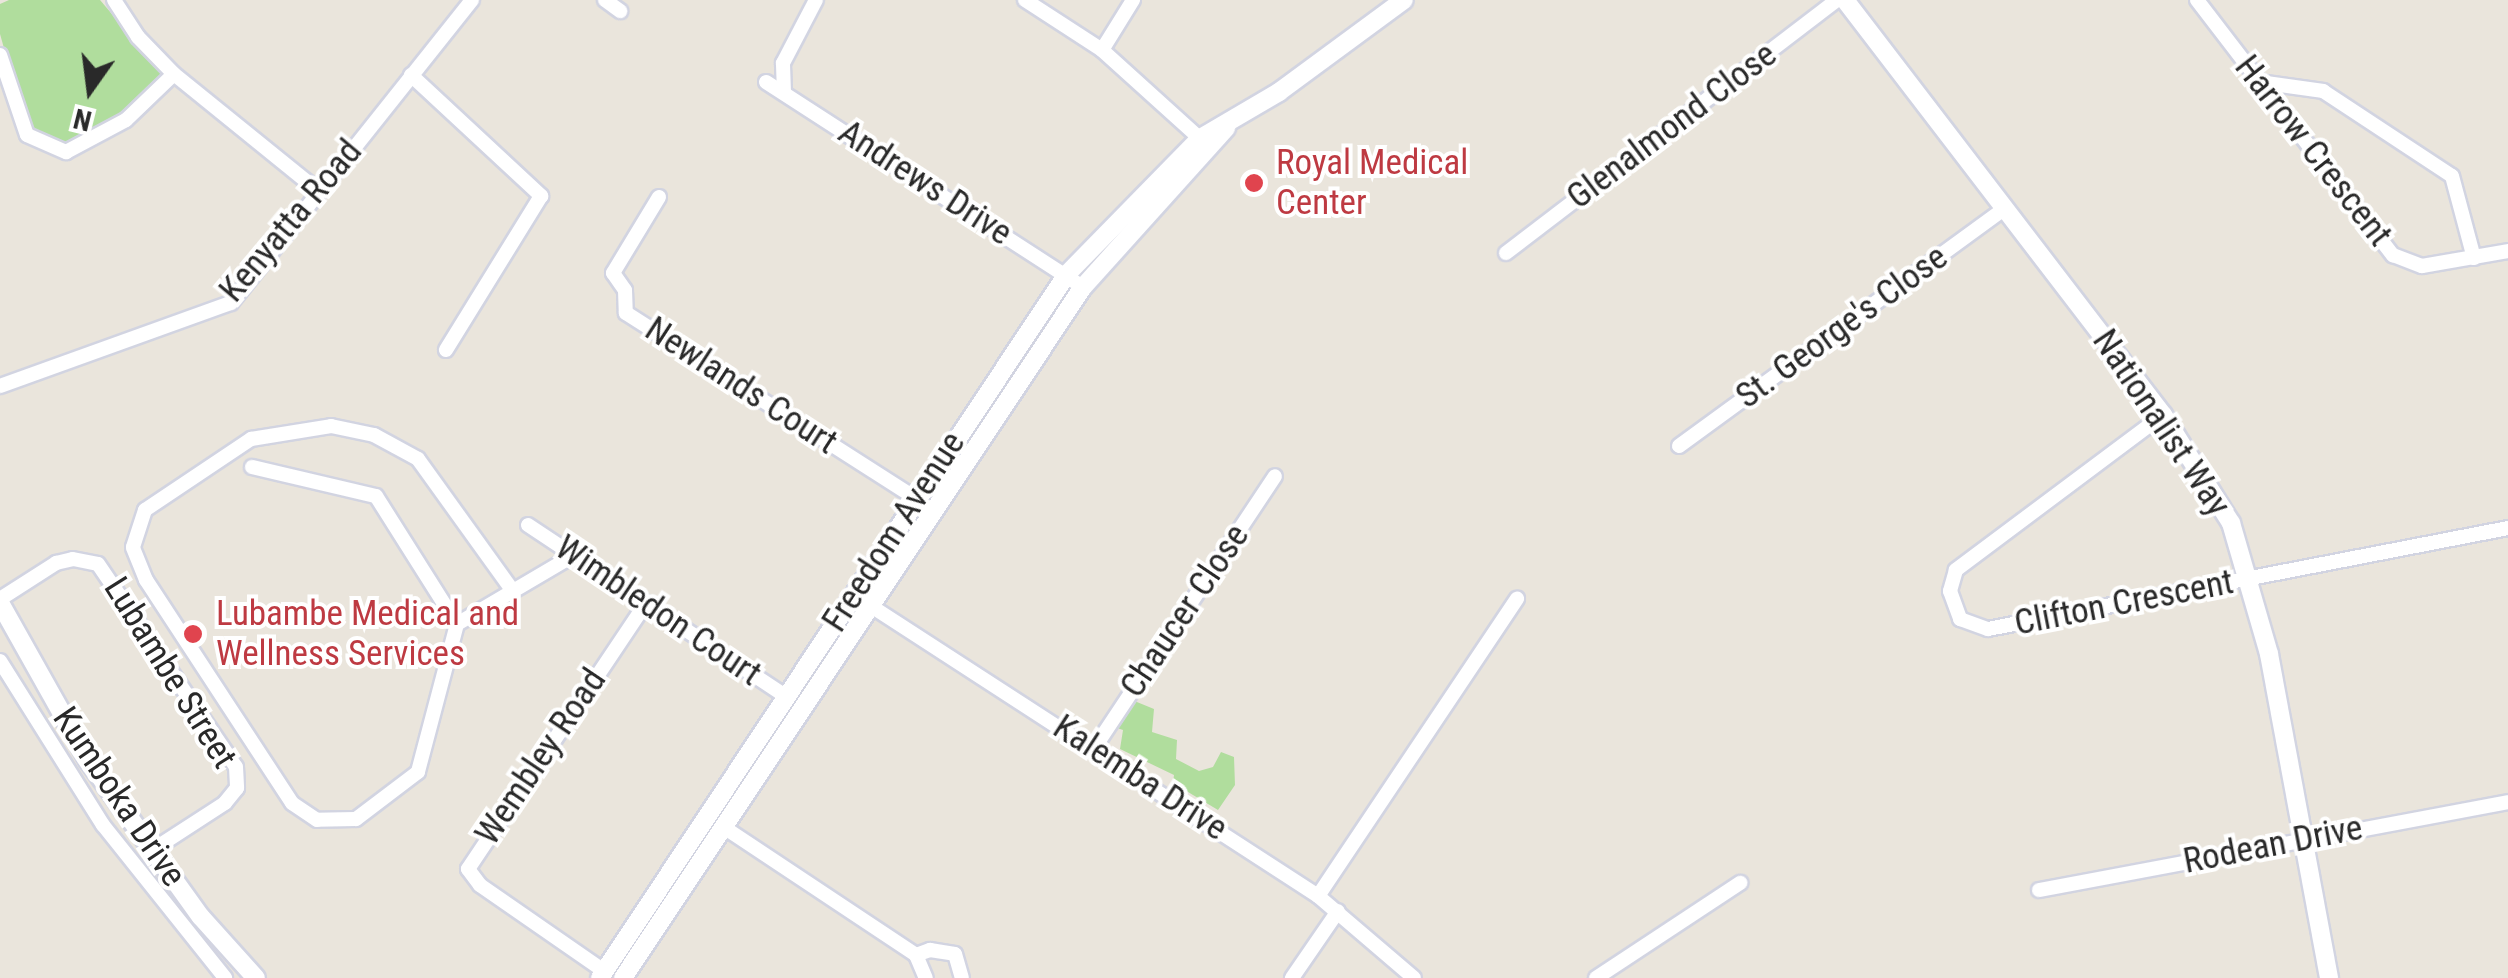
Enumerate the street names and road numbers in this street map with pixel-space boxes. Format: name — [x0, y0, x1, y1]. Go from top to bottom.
street label: Glenalmond Close — [1559, 34, 1785, 218]
street label: Harrow Crescent — [2226, 47, 2400, 255]
street label: Andrews Drive — [831, 112, 1019, 254]
street label: Kenyatta Road — [211, 131, 371, 311]
street label: St. George's Close — [1728, 236, 1956, 418]
street label: Newlands Court — [637, 308, 845, 464]
street label: Nationalist Way — [2083, 322, 2239, 524]
street label: Freedom Avenue — [814, 424, 974, 640]
street label: Chaucer Close — [1112, 517, 1258, 705]
street label: Wimbledon Court — [547, 527, 769, 695]
street label: Clifton Crescent — [2011, 561, 2237, 645]
street label: Lubambe Street — [95, 570, 245, 776]
street label: Wembley Road — [467, 661, 615, 853]
street label: Kumboka Drive — [44, 699, 194, 895]
street label: Kalemba Drive — [1045, 706, 1235, 850]
street label: Rodean Drive — [2180, 807, 2366, 883]

